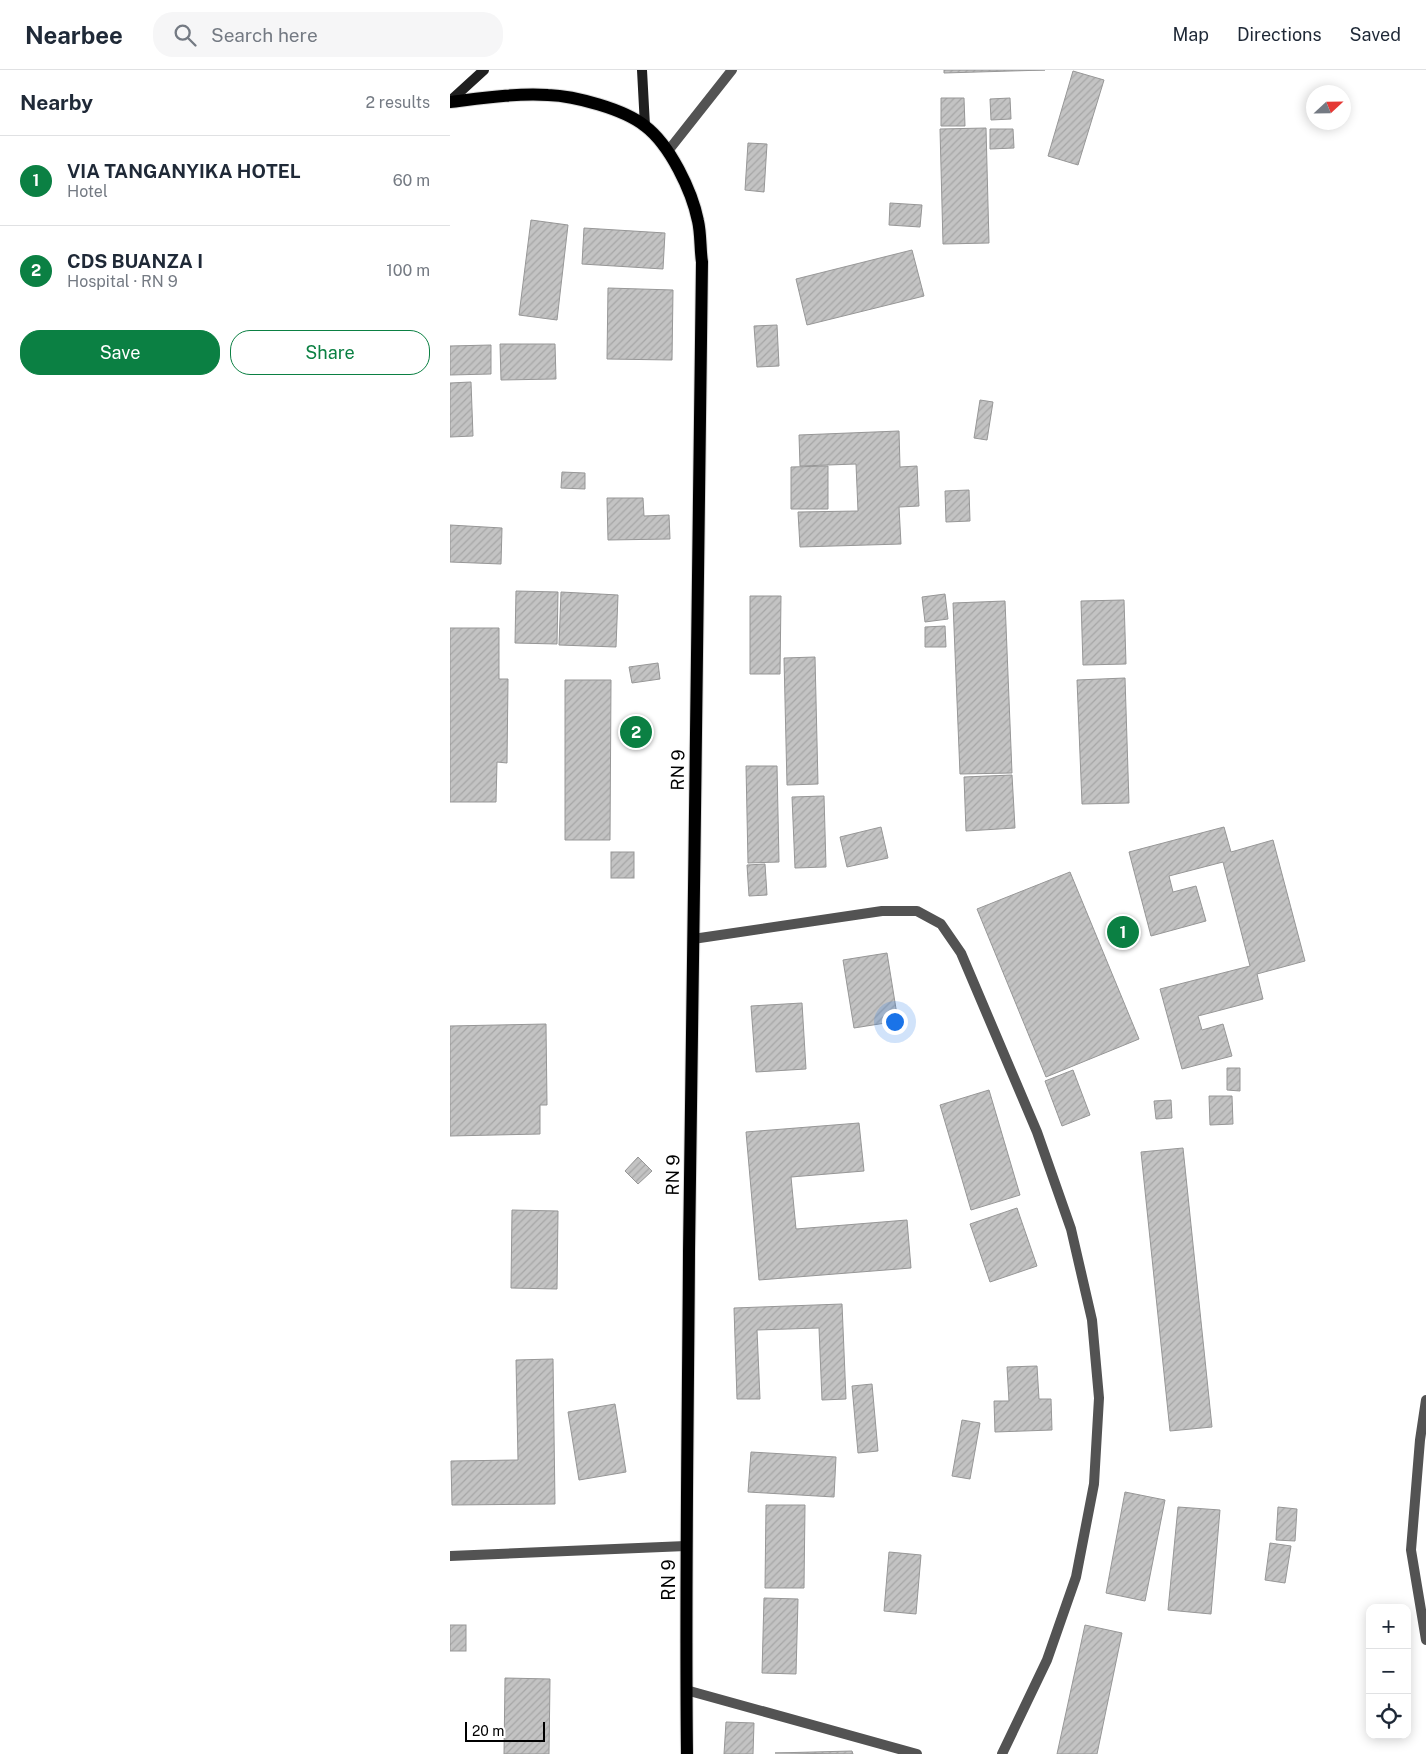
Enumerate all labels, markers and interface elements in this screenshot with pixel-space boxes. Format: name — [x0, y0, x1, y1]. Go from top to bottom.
search box — [153, 12, 503, 57]
text: Nearbee — [25, 21, 123, 49]
icon: search — [171, 21, 199, 49]
text: Search here — [211, 24, 318, 46]
text: Map — [1172, 24, 1209, 45]
text: Directions — [1237, 24, 1322, 45]
text: Saved — [1350, 24, 1401, 45]
north arrow — [1306, 85, 1351, 130]
text: Nearby — [20, 90, 93, 115]
text: 2 results — [365, 93, 430, 112]
text: VIA TANGANYIKA HOTEL — [67, 160, 301, 182]
text: 1 — [33, 171, 39, 190]
text: 60 m — [393, 171, 430, 190]
text: Hotel — [67, 182, 108, 201]
text: CDS BUANZA I — [67, 250, 203, 272]
text: 2 — [31, 261, 41, 280]
text: 100 m — [386, 261, 430, 280]
text: Hospital · RN 9 — [67, 272, 178, 291]
button: Save — [20, 330, 220, 375]
button: Share — [230, 330, 430, 375]
pin: 2 — [620, 713, 652, 751]
street label: RN 9 — [667, 749, 688, 791]
pin: 1 — [1107, 913, 1139, 951]
your location — [882, 1009, 908, 1035]
street label: RN 9 — [662, 1154, 683, 1196]
street label: RN 9 — [658, 1559, 679, 1601]
map controls — [1366, 1604, 1411, 1739]
button: + — [1366, 1604, 1411, 1649]
button: − — [1366, 1649, 1411, 1694]
button: locate — [1366, 1694, 1411, 1739]
scale bar — [465, 1719, 545, 1742]
text: 20 m — [472, 1723, 504, 1739]

